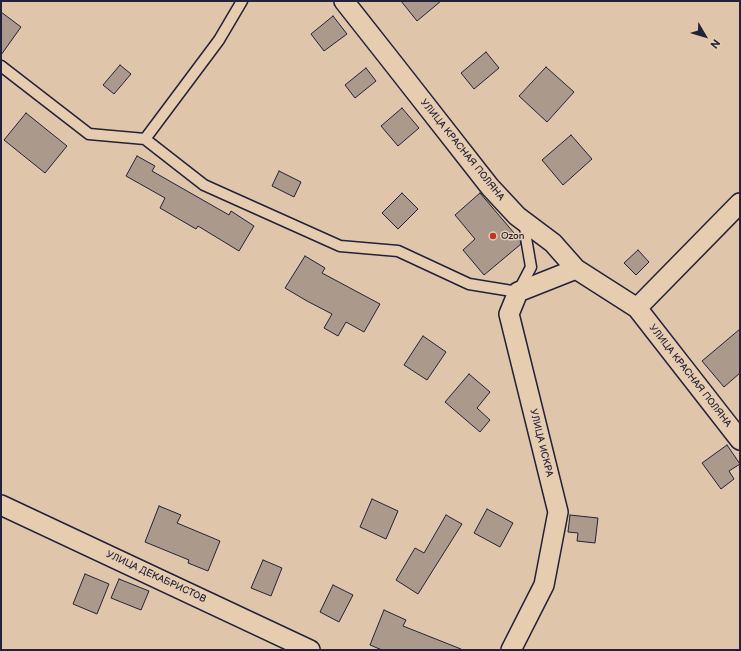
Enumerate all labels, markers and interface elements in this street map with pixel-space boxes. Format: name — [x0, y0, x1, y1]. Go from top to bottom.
north arrow — [685, 16, 725, 56]
text: N — [707, 36, 723, 51]
street label: УЛИЦА КРАСНАЯ ПОЛЯНА — [417, 97, 507, 203]
place label: Ozon — [501, 230, 524, 242]
marker: Ozon — [488, 231, 498, 241]
street label: УЛИЦА КРАСНАЯ ПОЛЯНА — [646, 322, 734, 430]
street label: УЛИЦА ИСКРА — [527, 408, 555, 478]
street label: УЛИЦА ДЕКАБРИСТОВ — [104, 549, 208, 605]

